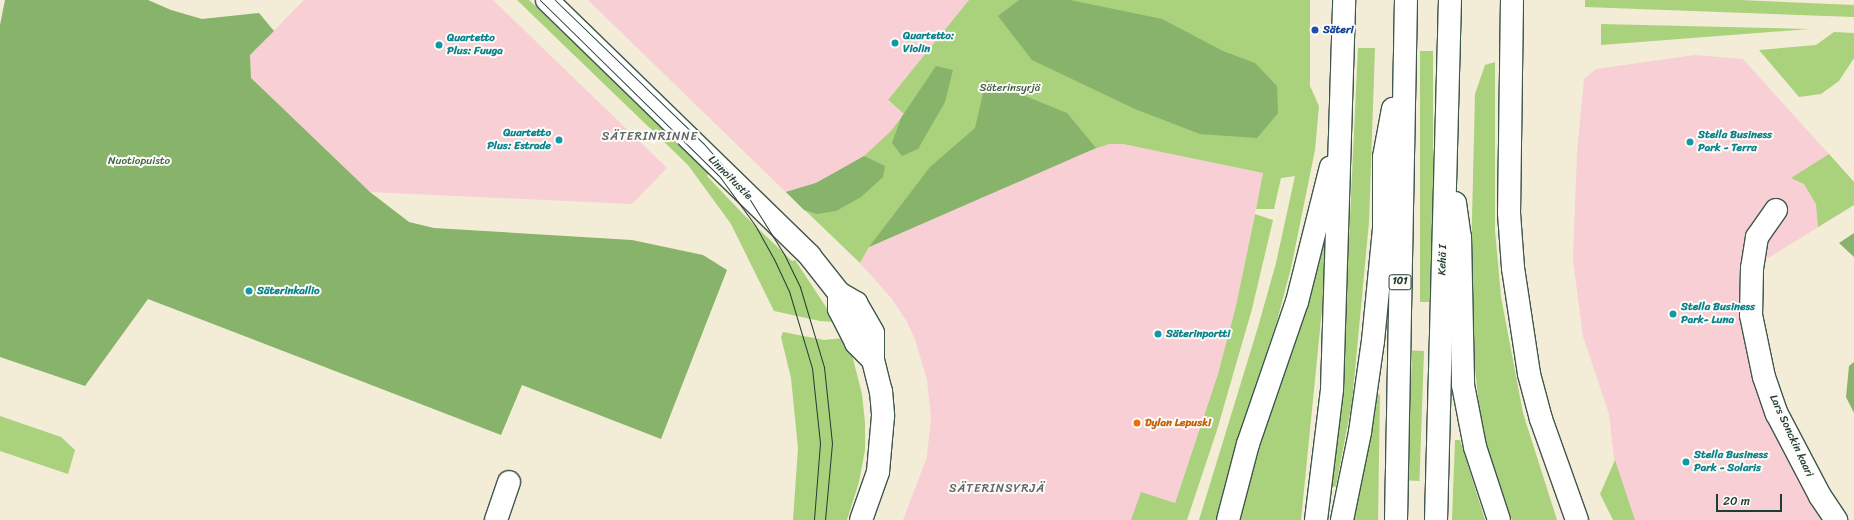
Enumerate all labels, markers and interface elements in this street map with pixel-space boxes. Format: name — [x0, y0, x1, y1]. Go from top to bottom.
place label: Säteri — [1323, 23, 1353, 37]
marker: Säteri — [1310, 25, 1320, 35]
place label: Quartetto: Violin — [903, 30, 954, 56]
place label: Quartetto Plus: Fuuga — [447, 32, 503, 58]
marker: Quartetto: Violin — [890, 38, 900, 48]
marker: Quartetto Plus: Fuuga — [434, 40, 444, 50]
park label: Säterinsyrjä — [980, 81, 1040, 95]
place label: Quartetto Plus: Estrade — [487, 127, 551, 153]
place label: Stella Business Park - Terra — [1698, 129, 1772, 155]
district label: SÄTERINRINNE — [603, 130, 697, 144]
marker: Quartetto Plus: Estrade — [554, 135, 564, 145]
marker: Stella Business Park - Terra — [1685, 137, 1695, 147]
street label: Linnoitustie — [705, 153, 755, 203]
park label: Nuotiopuisto — [108, 154, 170, 168]
street label: Kehä I — [1436, 244, 1450, 276]
road number: 101 — [1388, 274, 1412, 290]
place label: Säterinkallio — [257, 284, 320, 298]
marker: Säterinkallio — [244, 286, 254, 296]
place label: Stella Business Park- Luna — [1681, 301, 1755, 327]
marker: Stella Business Park- Luna — [1668, 309, 1678, 319]
place label: Säterinportti — [1166, 327, 1230, 341]
marker: Säterinportti — [1153, 329, 1163, 339]
street label: Lars Sonckin kaari — [1766, 393, 1816, 479]
place label: Dylan Lepuski — [1145, 416, 1211, 430]
marker: Dylan Lepuski — [1132, 418, 1142, 428]
place label: Stella Business Park - Solaris — [1694, 449, 1768, 475]
marker: Stella Business Park - Solaris — [1681, 457, 1691, 467]
district label: SÄTERINSYRJÄ — [950, 482, 1044, 496]
scale bar — [1718, 486, 1784, 512]
text: 20 m — [1723, 490, 1750, 512]

